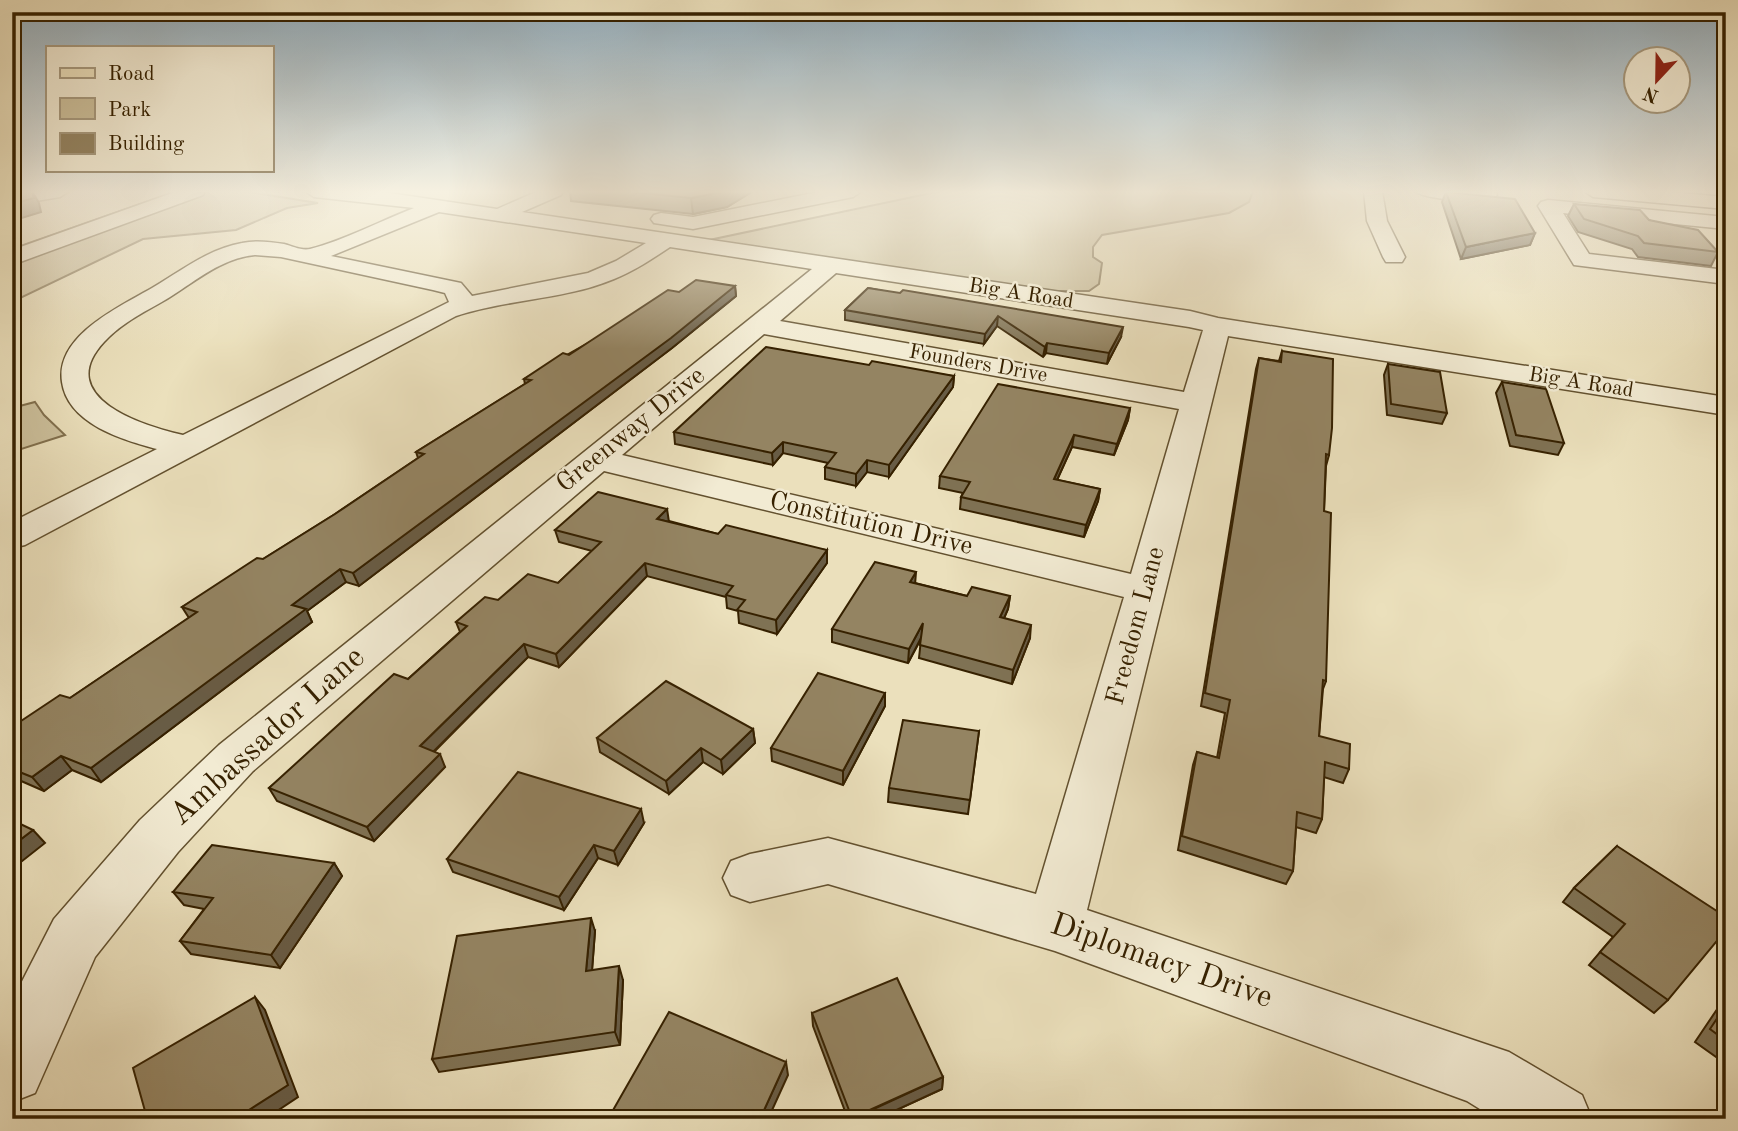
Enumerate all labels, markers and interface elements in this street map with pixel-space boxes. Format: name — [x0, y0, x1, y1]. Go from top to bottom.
legend — [46, 46, 273, 172]
north arrow — [1622, 46, 1692, 116]
text: Road — [108, 64, 155, 85]
text: N — [1641, 82, 1662, 105]
text: Park — [108, 100, 151, 121]
text: Building — [108, 134, 185, 155]
street label: Big A Road — [967, 275, 1075, 313]
street label: Founders Drive — [907, 341, 1049, 387]
street label: Greenway Drive — [552, 362, 710, 498]
street label: Big A Road — [1527, 364, 1635, 402]
street label: Constitution Drive — [767, 488, 975, 560]
street label: Freedom Lane — [1102, 544, 1170, 708]
street label: Ambassador Lane — [165, 642, 371, 832]
street label: Diplomacy Drive — [1046, 909, 1276, 1015]

